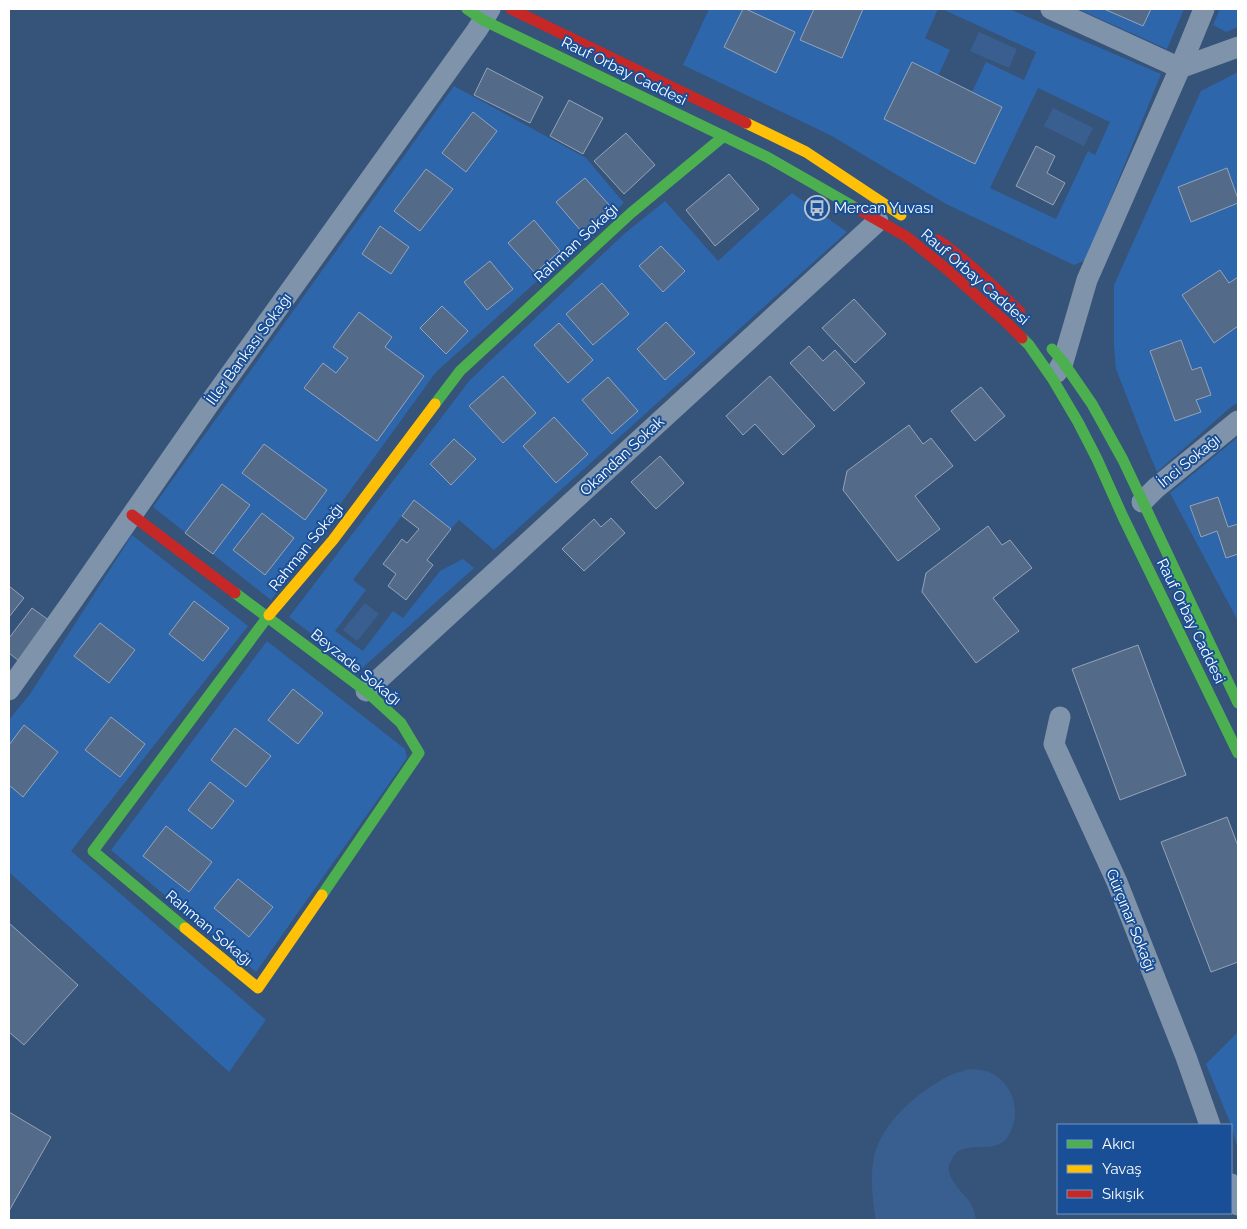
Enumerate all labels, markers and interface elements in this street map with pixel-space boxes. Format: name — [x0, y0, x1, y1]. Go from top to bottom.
street label: Rauf Orbay Caddesi — [559, 33, 689, 109]
bus stop icon: Mercan Yuvası — [804, 195, 830, 221]
place label: Mercan Yuvası — [834, 199, 934, 217]
street label: Rahman Sokağı — [530, 200, 622, 286]
street label: Rauf Orbay Caddesi — [917, 225, 1033, 329]
street label: İller Bankası Sokağı — [202, 289, 295, 408]
street label: Okandan Sokak — [576, 412, 668, 500]
street label: İnci Sokağı — [1154, 430, 1224, 491]
street label: Rahman Sokağı — [265, 499, 347, 595]
street label: Rauf Orbay Caddesi — [1153, 556, 1229, 686]
street label: Beyzade Sokağı — [307, 625, 405, 709]
street label: Gürçınar Sokağı — [1102, 866, 1160, 974]
street label: Rahman Sokağı — [162, 886, 256, 970]
legend — [1057, 1124, 1232, 1214]
text: Akıcı — [1102, 1135, 1135, 1153]
text: Yavaş — [1102, 1160, 1142, 1178]
text: Sıkışık — [1102, 1185, 1144, 1203]

